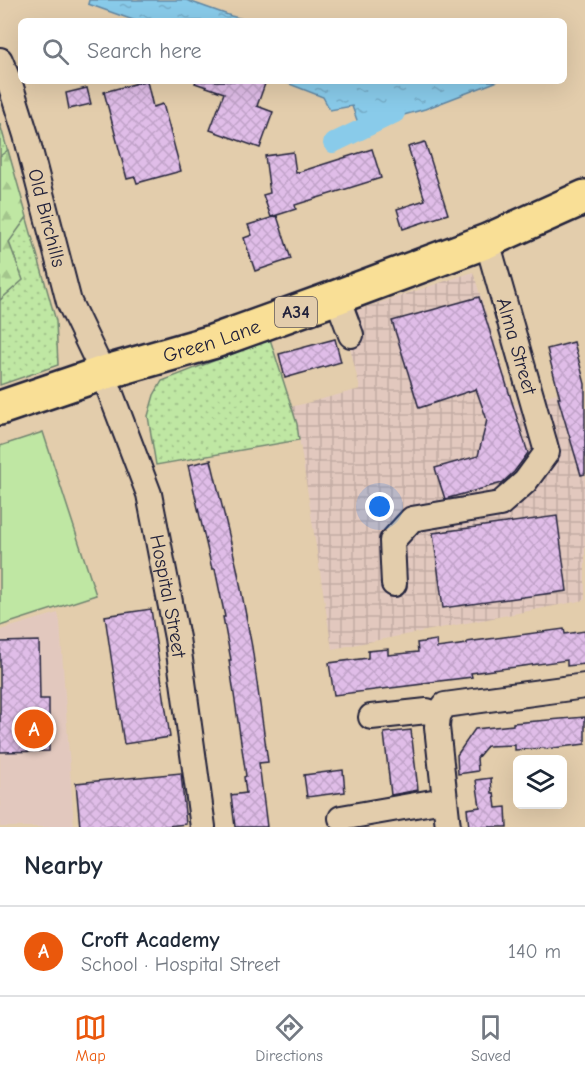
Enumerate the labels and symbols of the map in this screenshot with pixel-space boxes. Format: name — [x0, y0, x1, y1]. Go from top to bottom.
street label: Old Birchills — [23, 166, 71, 270]
street label: Alma Street — [492, 295, 542, 398]
road number: A34 — [275, 297, 317, 327]
street label: Green Lane — [160, 315, 263, 367]
your location — [365, 492, 394, 521]
street label: Hospital Street — [145, 533, 191, 661]
pin: A — [15, 706, 54, 752]

